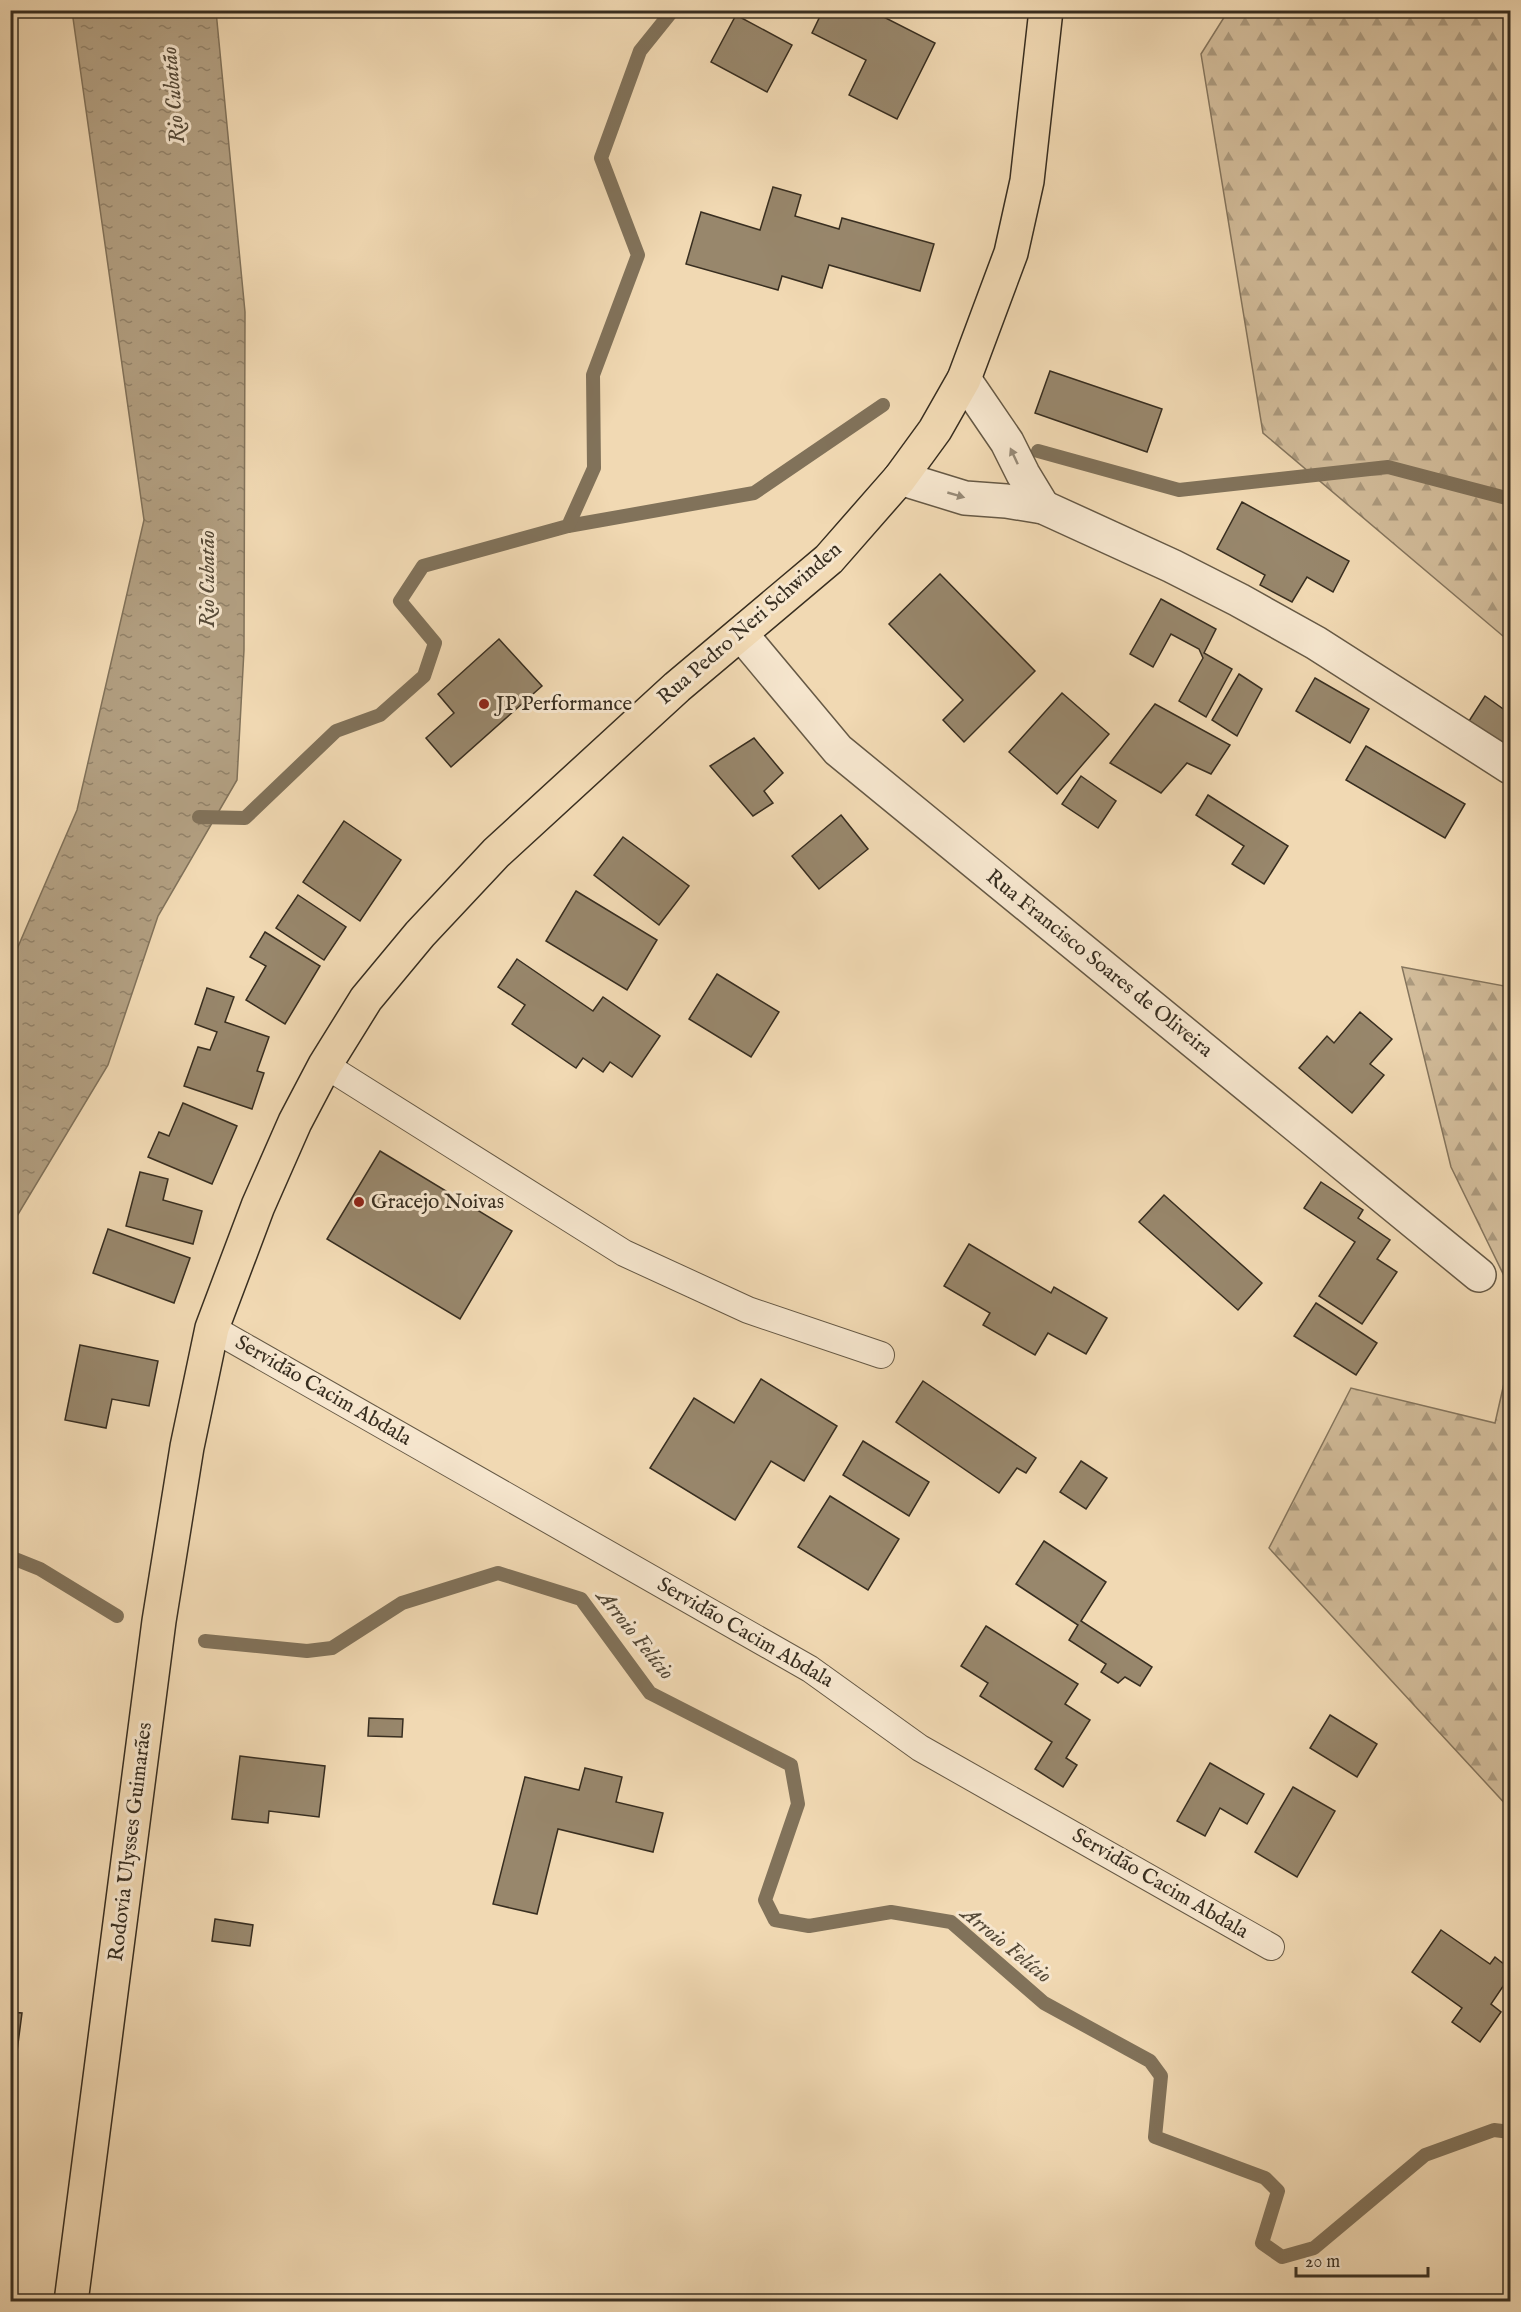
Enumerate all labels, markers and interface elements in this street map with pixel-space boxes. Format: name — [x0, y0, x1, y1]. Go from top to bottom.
water label: Rio Cubatão — [156, 45, 192, 145]
one-way arrow — [1010, 448, 1019, 465]
one-way arrow — [947, 491, 965, 500]
water label: Rio Cubatão — [194, 530, 222, 628]
street label: Rua Pedro Neri Schwinden — [652, 537, 848, 711]
place label: JP Performance — [494, 691, 632, 718]
marker: JP Performance — [477, 697, 491, 711]
street label: Rua Francisco Soares de Oliveira — [980, 864, 1219, 1064]
place label: Gracejo Noivas — [371, 1189, 504, 1216]
marker: Gracejo Noivas — [352, 1195, 366, 1209]
street label: Servidão Cacim Abdala — [230, 1330, 417, 1453]
street label: Servidão Cacim Abdala — [652, 1572, 839, 1695]
water label: Arroio Felício — [589, 1582, 680, 1686]
street label: Rodovia Ulysses Guimarães — [103, 1721, 159, 1963]
street label: Servidão Cacim Abdala — [1067, 1823, 1254, 1946]
water label: Arroio Felício — [953, 1899, 1057, 1990]
scale bar — [1296, 2240, 1428, 2278]
text: 20 m — [1305, 2251, 1340, 2274]

